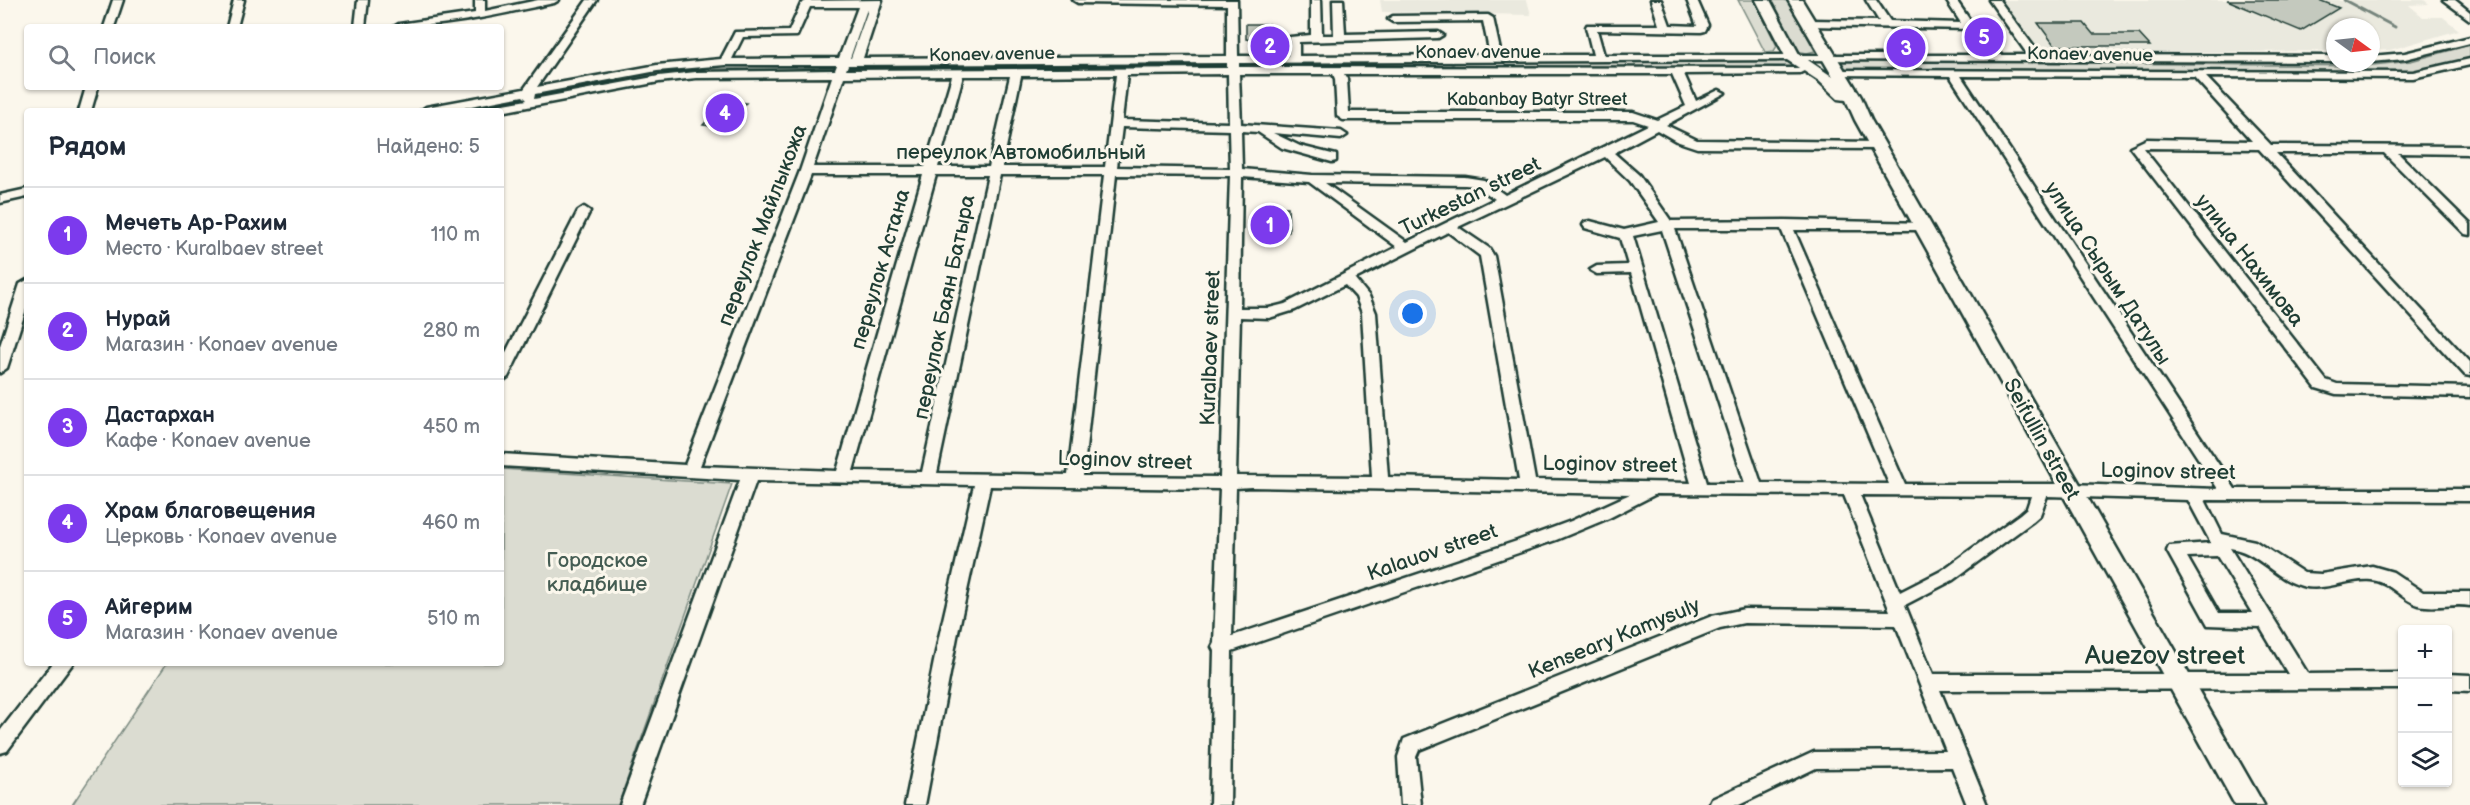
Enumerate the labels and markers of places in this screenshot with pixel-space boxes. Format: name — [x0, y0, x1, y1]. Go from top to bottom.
pin: 5 — [1964, 15, 2004, 60]
pin: 2 — [1250, 24, 1290, 68]
pin: 3 — [1886, 26, 1926, 70]
pin: 4 — [706, 90, 744, 136]
pin: 1 — [1250, 202, 1290, 248]

